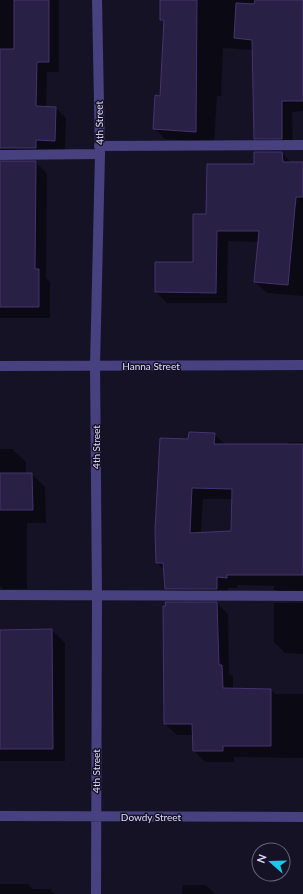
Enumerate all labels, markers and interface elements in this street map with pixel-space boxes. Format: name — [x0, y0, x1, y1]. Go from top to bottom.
street label: 4th Street — [93, 101, 105, 145]
street label: Hanna Street — [122, 360, 180, 372]
street label: 4th Street — [90, 425, 102, 469]
street label: 4th Street — [90, 749, 102, 793]
street label: Dowdy Street — [121, 811, 182, 823]
north arrow — [251, 842, 291, 882]
text: N — [254, 852, 269, 865]

